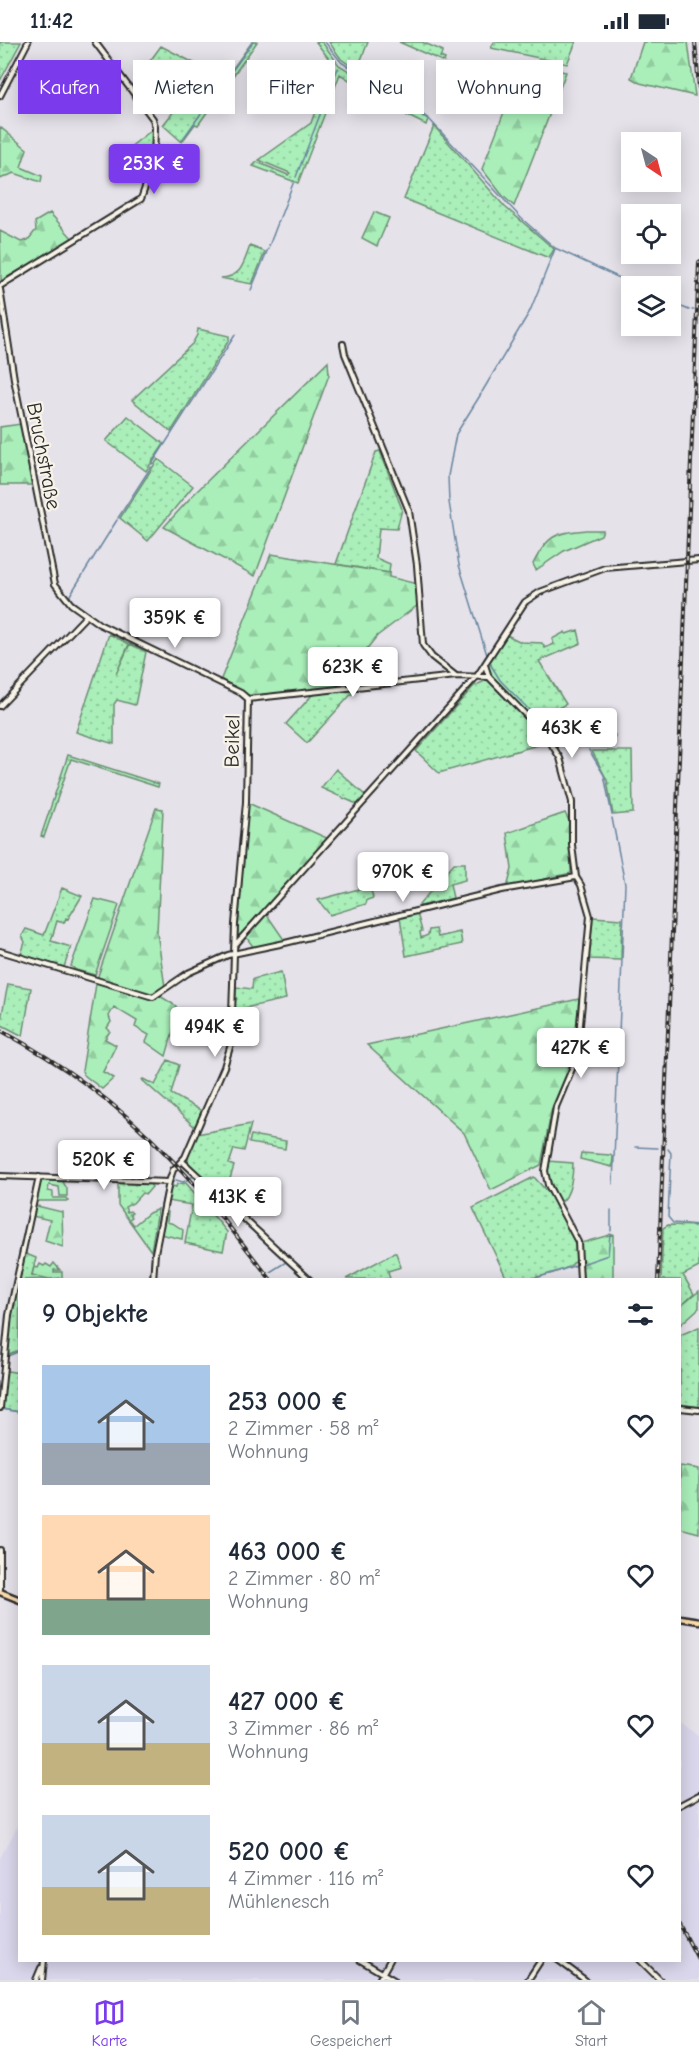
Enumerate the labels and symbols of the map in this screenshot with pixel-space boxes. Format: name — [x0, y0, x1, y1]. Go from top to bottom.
north arrow — [621, 132, 681, 192]
pin: 253K € — [105, 144, 203, 195]
street label: Bruchstraße — [22, 400, 66, 512]
pin: 359K € — [126, 598, 224, 649]
pin: 623K € — [304, 647, 402, 698]
pin: 463K € — [523, 708, 621, 759]
street label: Beikel — [220, 714, 244, 768]
pin: 970K € — [354, 852, 452, 903]
pin: 494K € — [166, 1007, 264, 1058]
pin: 427K € — [532, 1028, 630, 1079]
pin: 520K € — [55, 1140, 153, 1191]
pin: 413K € — [189, 1177, 287, 1228]

